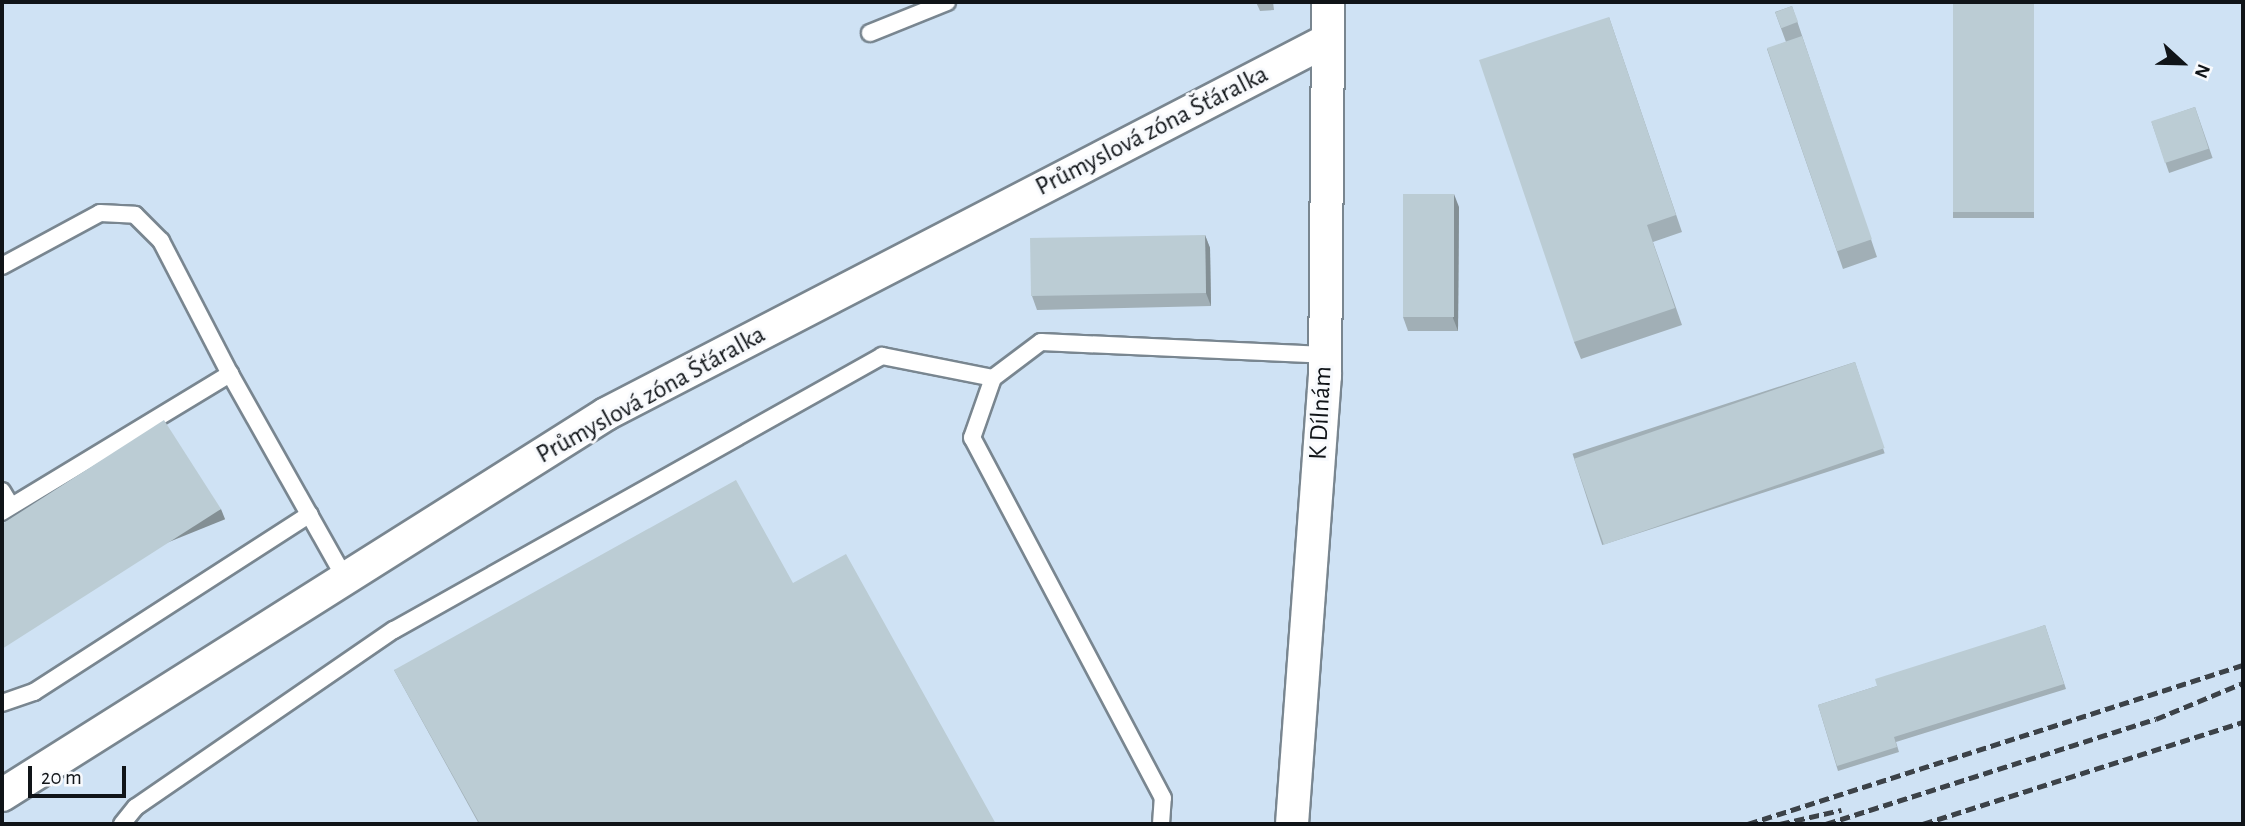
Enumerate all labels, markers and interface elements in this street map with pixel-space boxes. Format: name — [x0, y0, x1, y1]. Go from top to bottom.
north arrow — [2147, 28, 2217, 98]
street label: Průmyslová zóna Šťáralka — [1031, 59, 1273, 203]
text: N — [2191, 61, 2213, 81]
street label: Průmyslová zóna Šťáralka — [531, 319, 771, 471]
street label: K Dílnám — [1303, 365, 1339, 461]
scale bar — [32, 752, 130, 796]
text: 20 m — [41, 767, 82, 788]

